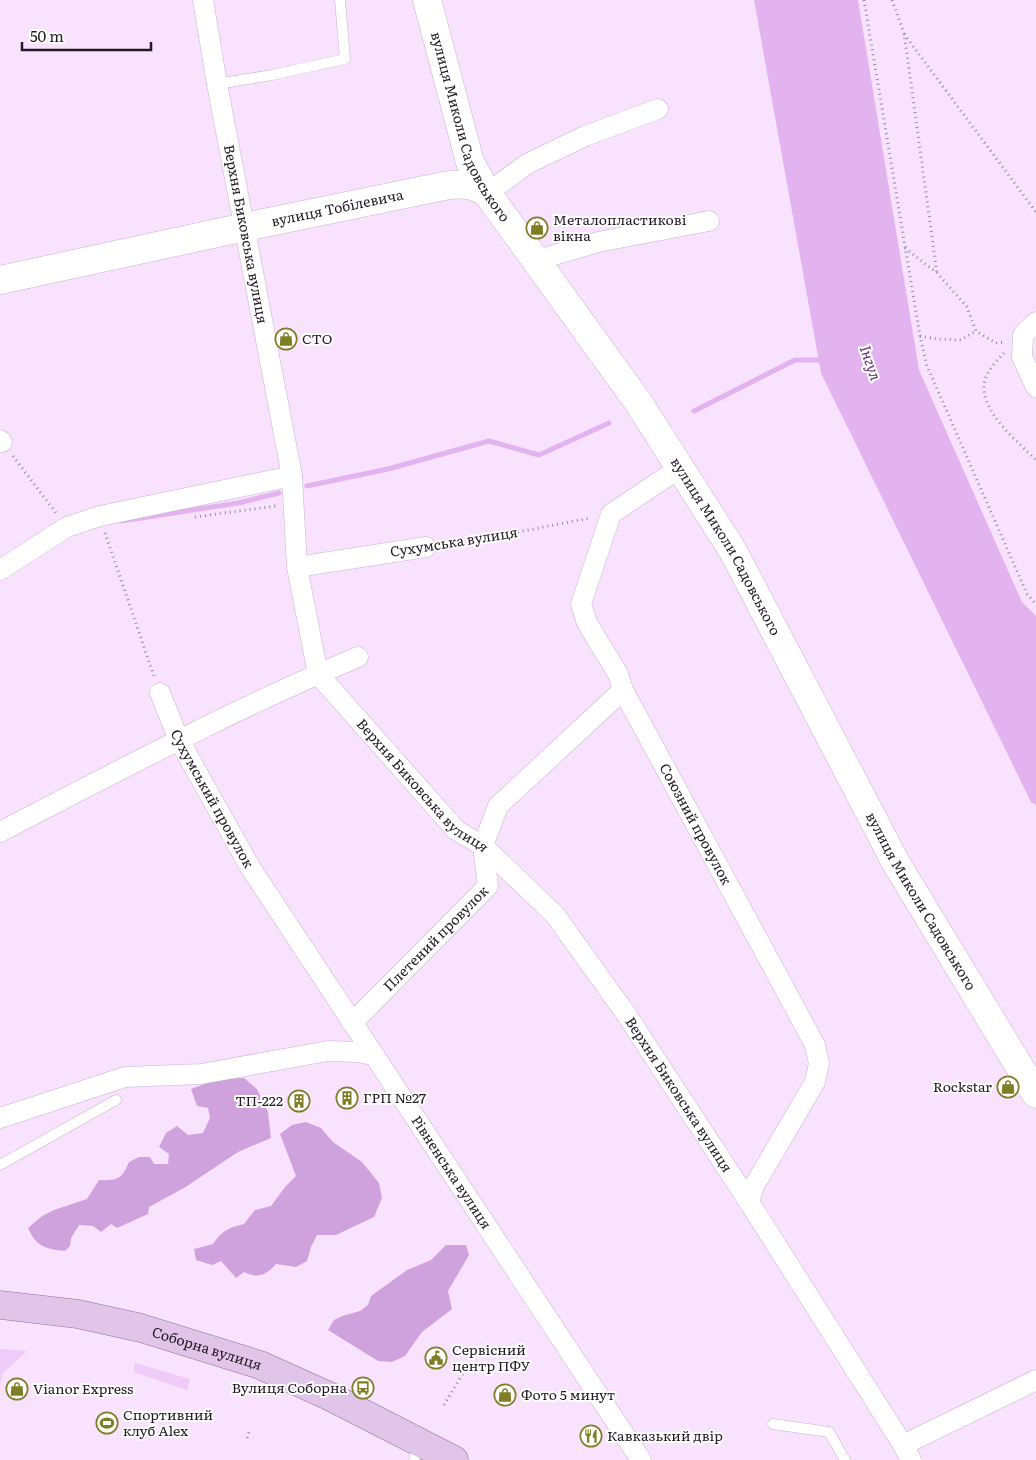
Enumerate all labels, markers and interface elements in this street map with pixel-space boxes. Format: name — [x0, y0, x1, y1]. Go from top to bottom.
scale bar — [22, 20, 151, 52]
text: 50 m — [30, 24, 64, 47]
street label: вулиця Миколи Садовського — [427, 29, 516, 226]
street label: Верхня Биковська вулиця — [220, 143, 274, 325]
street label: вулиця Тобілевича — [269, 184, 406, 230]
place label: Металопластикові вікна — [553, 209, 687, 245]
shop icon: Металопластикові вікна — [525, 216, 549, 240]
shop icon: СТО — [274, 327, 298, 351]
place label: СТО — [302, 328, 332, 348]
water label: Інгул — [855, 342, 888, 384]
street label: вулиця Миколи Садовського — [667, 453, 786, 639]
street label: Сухумська вулиця — [389, 521, 519, 561]
street label: Верхня Биковська вулиця — [353, 714, 494, 856]
street label: Сухумський провулок — [167, 726, 260, 872]
street label: Союзний провулок — [655, 759, 738, 888]
street label: вулиця Миколи Садовського — [862, 808, 982, 993]
street label: Плетений провулок — [378, 880, 493, 995]
street label: Верхня Биковська вулиця — [621, 1012, 738, 1176]
shop icon: Rockstar — [996, 1075, 1020, 1099]
place label: Rockstar — [933, 1076, 992, 1096]
building icon: ГРП №27 — [335, 1086, 359, 1110]
place label: ГРП №27 — [363, 1087, 426, 1107]
building icon: ТП-222 — [287, 1089, 311, 1113]
place label: ТП-222 — [235, 1090, 283, 1110]
street label: Рівненська вулиця — [407, 1111, 497, 1233]
street label: Соборна вулиця — [150, 1321, 265, 1374]
place label: Cервісний центр ПФУ — [452, 1339, 531, 1375]
public building icon: Cервісний центр ПФУ — [424, 1346, 448, 1370]
bus stop icon: Вулиця Соборна — [351, 1376, 375, 1400]
shop icon: Vianor Express — [5, 1377, 29, 1401]
place label: Вулиця Соборна — [232, 1377, 347, 1397]
place label: Vianor Express — [33, 1378, 133, 1398]
shop icon: Фото 5 минут — [493, 1383, 517, 1407]
place label: Фото 5 минут — [521, 1384, 615, 1404]
place label: Спортивний клуб Alex — [123, 1404, 213, 1440]
sports icon: Спортивний клуб Alex — [95, 1411, 119, 1435]
restaurant icon: Кавказький двір — [579, 1424, 603, 1448]
place label: Кавказький двір — [607, 1425, 723, 1445]

